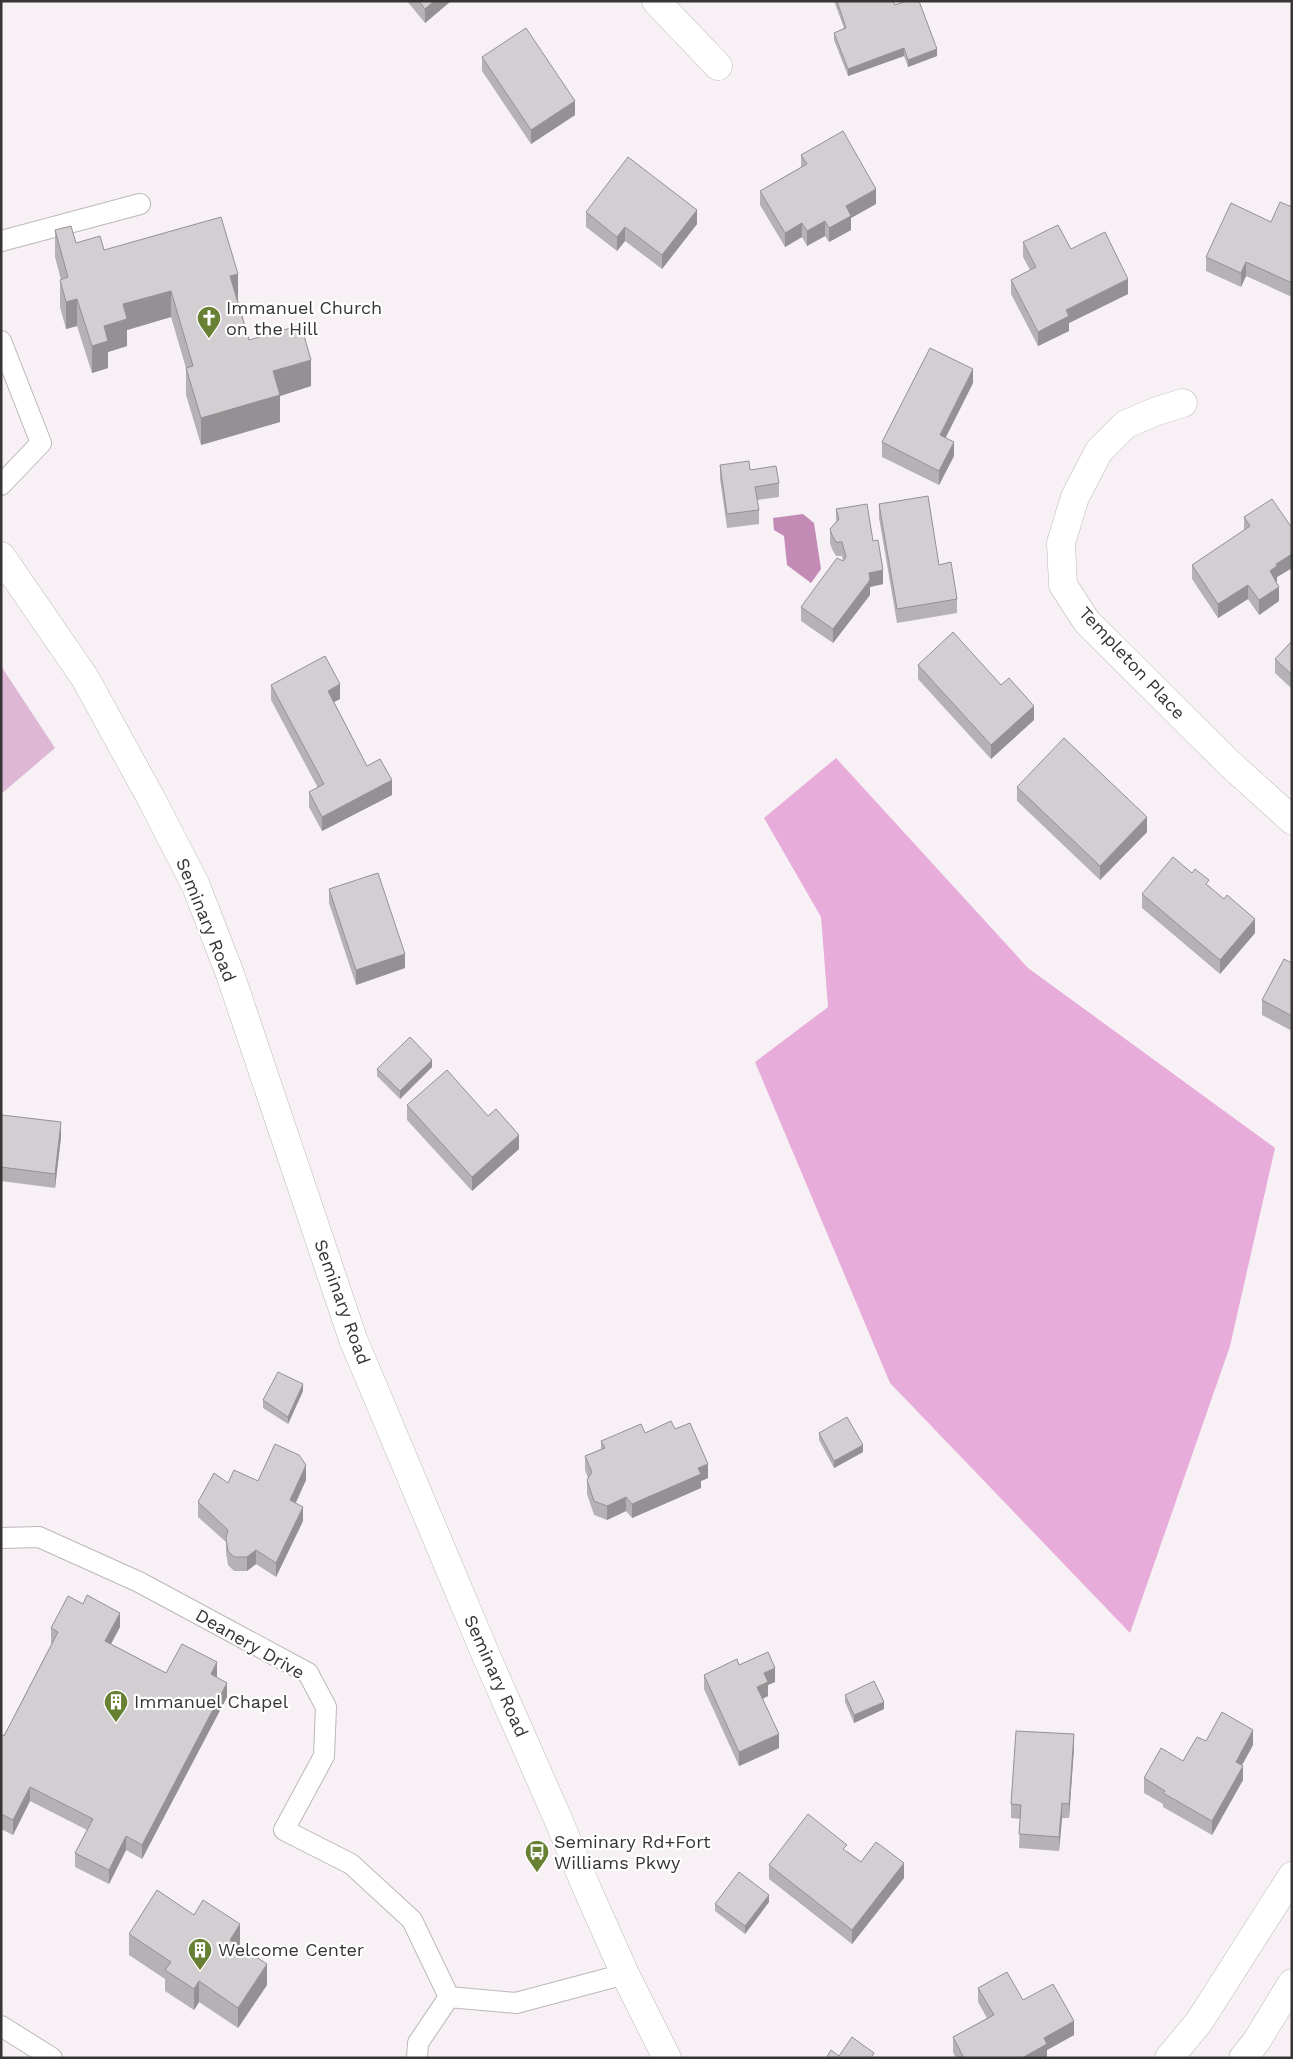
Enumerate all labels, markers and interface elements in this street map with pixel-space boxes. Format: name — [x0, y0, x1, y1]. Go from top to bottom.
place label: Immanuel Church on the Hill — [226, 297, 382, 339]
church icon: Immanuel Church on the Hill — [196, 305, 222, 339]
street label: Templeton Place — [1075, 602, 1190, 723]
street label: Seminary Road — [172, 855, 241, 985]
street label: Seminary Road — [310, 1236, 375, 1367]
street label: Deanery Drive — [192, 1604, 308, 1683]
street label: Seminary Road — [460, 1611, 533, 1740]
building icon: Immanuel Chapel — [103, 1689, 129, 1723]
place label: Immanuel Chapel — [134, 1691, 289, 1712]
place label: Seminary Rd+Fort Williams Pkwy — [554, 1831, 711, 1873]
bus stop icon: Seminary Rd+Fort Williams Pkwy — [524, 1839, 550, 1873]
building icon: Welcome Center — [187, 1937, 213, 1971]
place label: Welcome Center — [218, 1939, 364, 1960]

